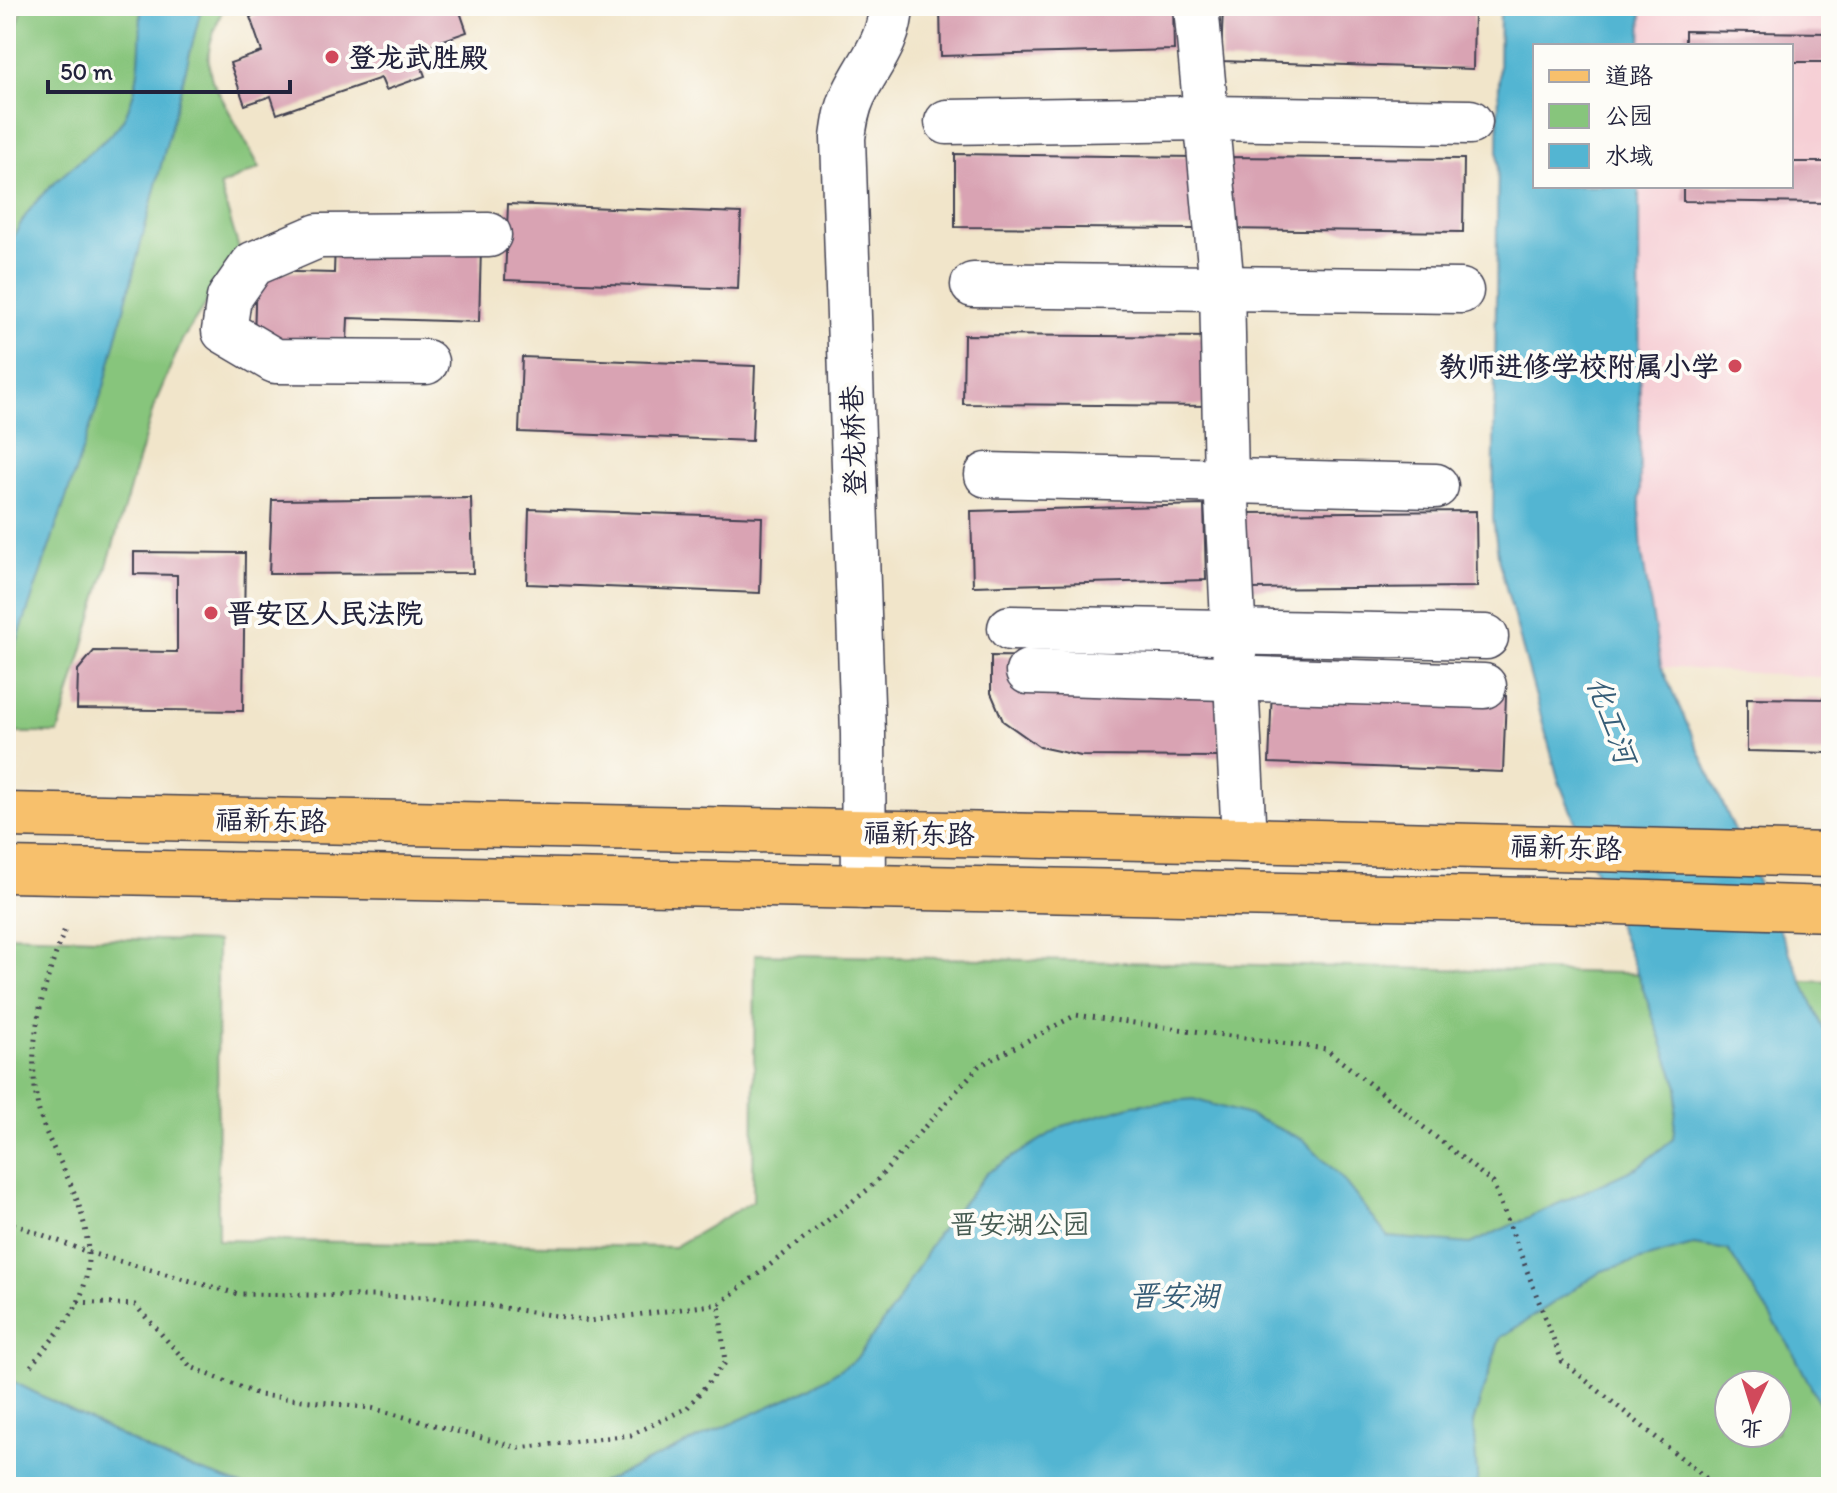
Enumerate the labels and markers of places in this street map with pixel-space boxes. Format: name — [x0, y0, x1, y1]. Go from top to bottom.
place label: 登龙武胜殿 — [348, 40, 488, 74]
marker: 登龙武胜殿 — [323, 48, 341, 66]
place label: 教师进修学校附属小学 — [1439, 349, 1719, 383]
marker: 教师进修学校附属小学 — [1726, 357, 1744, 375]
place label: 晋安区人民法院 — [227, 596, 423, 630]
marker: 晋安区人民法院 — [202, 604, 220, 622]

